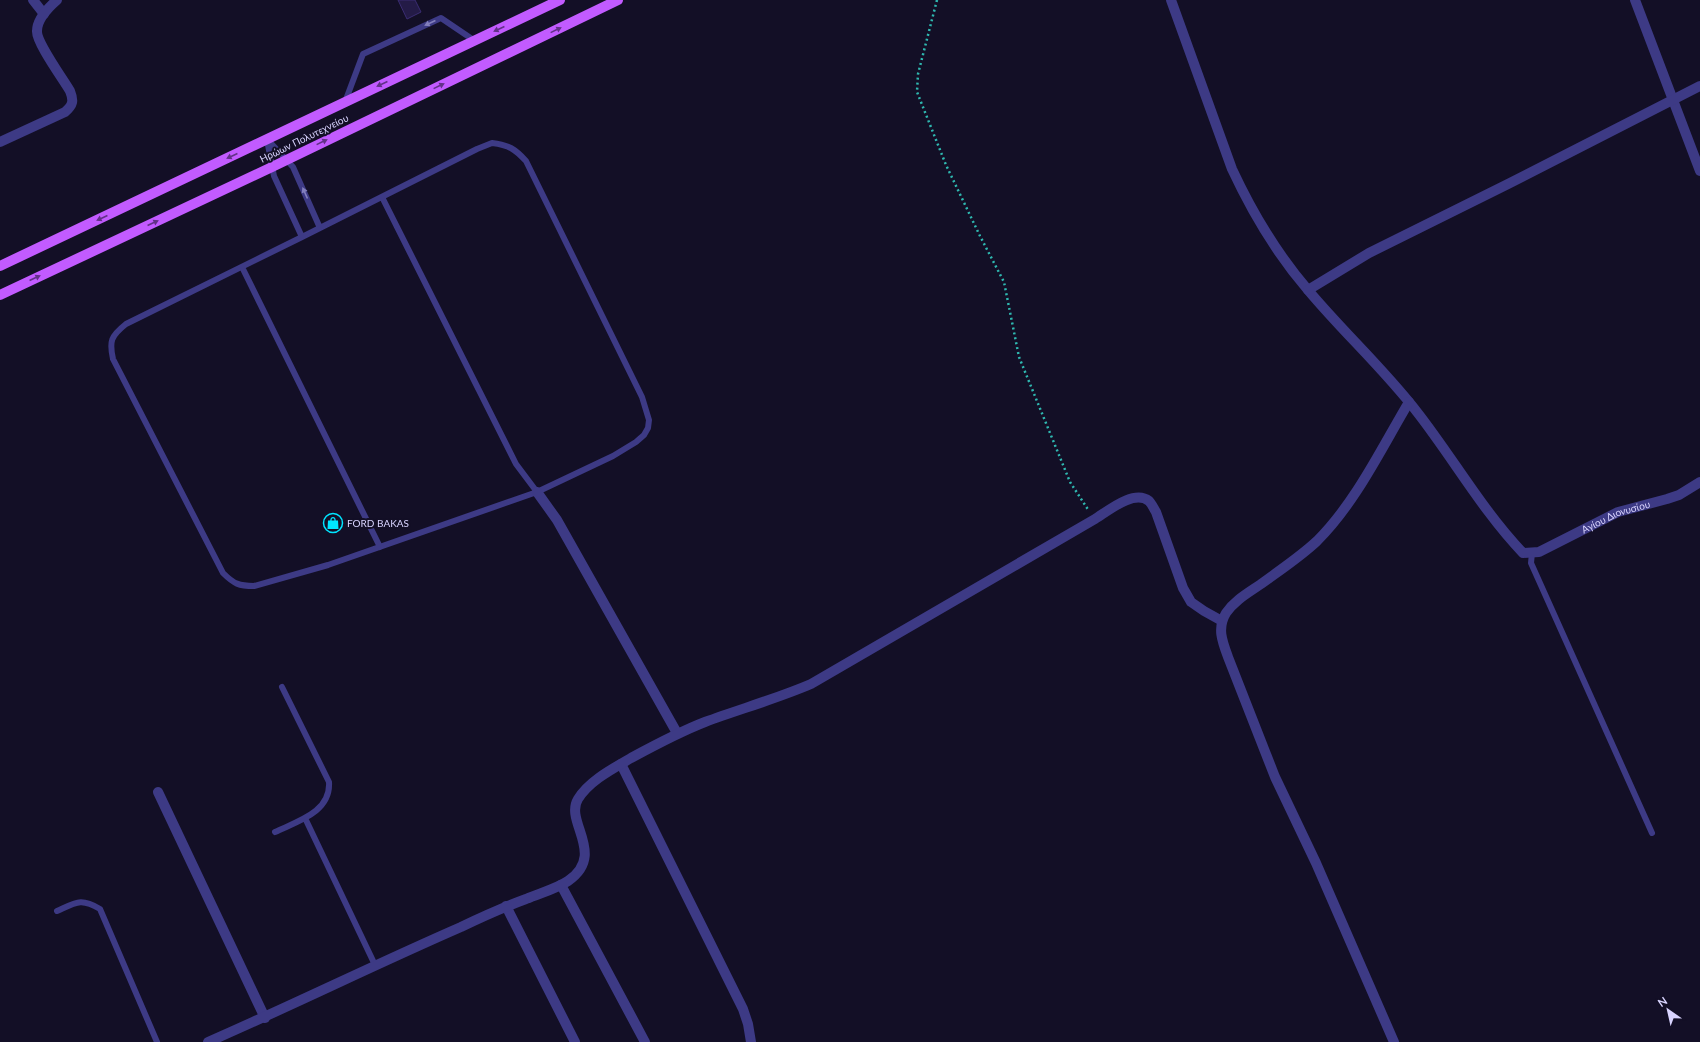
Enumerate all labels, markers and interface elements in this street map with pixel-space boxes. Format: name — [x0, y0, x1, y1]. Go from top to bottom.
one-way arrow — [424, 20, 435, 26]
one-way arrow — [494, 26, 505, 32]
one-way arrow — [551, 27, 562, 33]
one-way arrow — [376, 81, 388, 87]
one-way arrow — [434, 83, 445, 89]
street label: Ηρώων Πολυτεχνείου — [258, 111, 350, 165]
one-way arrow — [316, 139, 328, 145]
one-way arrow — [226, 153, 237, 159]
one-way arrow — [301, 187, 307, 199]
one-way arrow — [96, 215, 107, 221]
one-way arrow — [147, 220, 159, 226]
one-way arrow — [30, 275, 41, 281]
street label: Αγίου Διονυσίου — [1579, 498, 1651, 536]
shop icon: FORD BAKAS — [322, 512, 344, 534]
place label: FORD BAKAS — [347, 517, 409, 529]
north arrow — [1648, 990, 1688, 1030]
text: N — [1655, 994, 1669, 1009]

